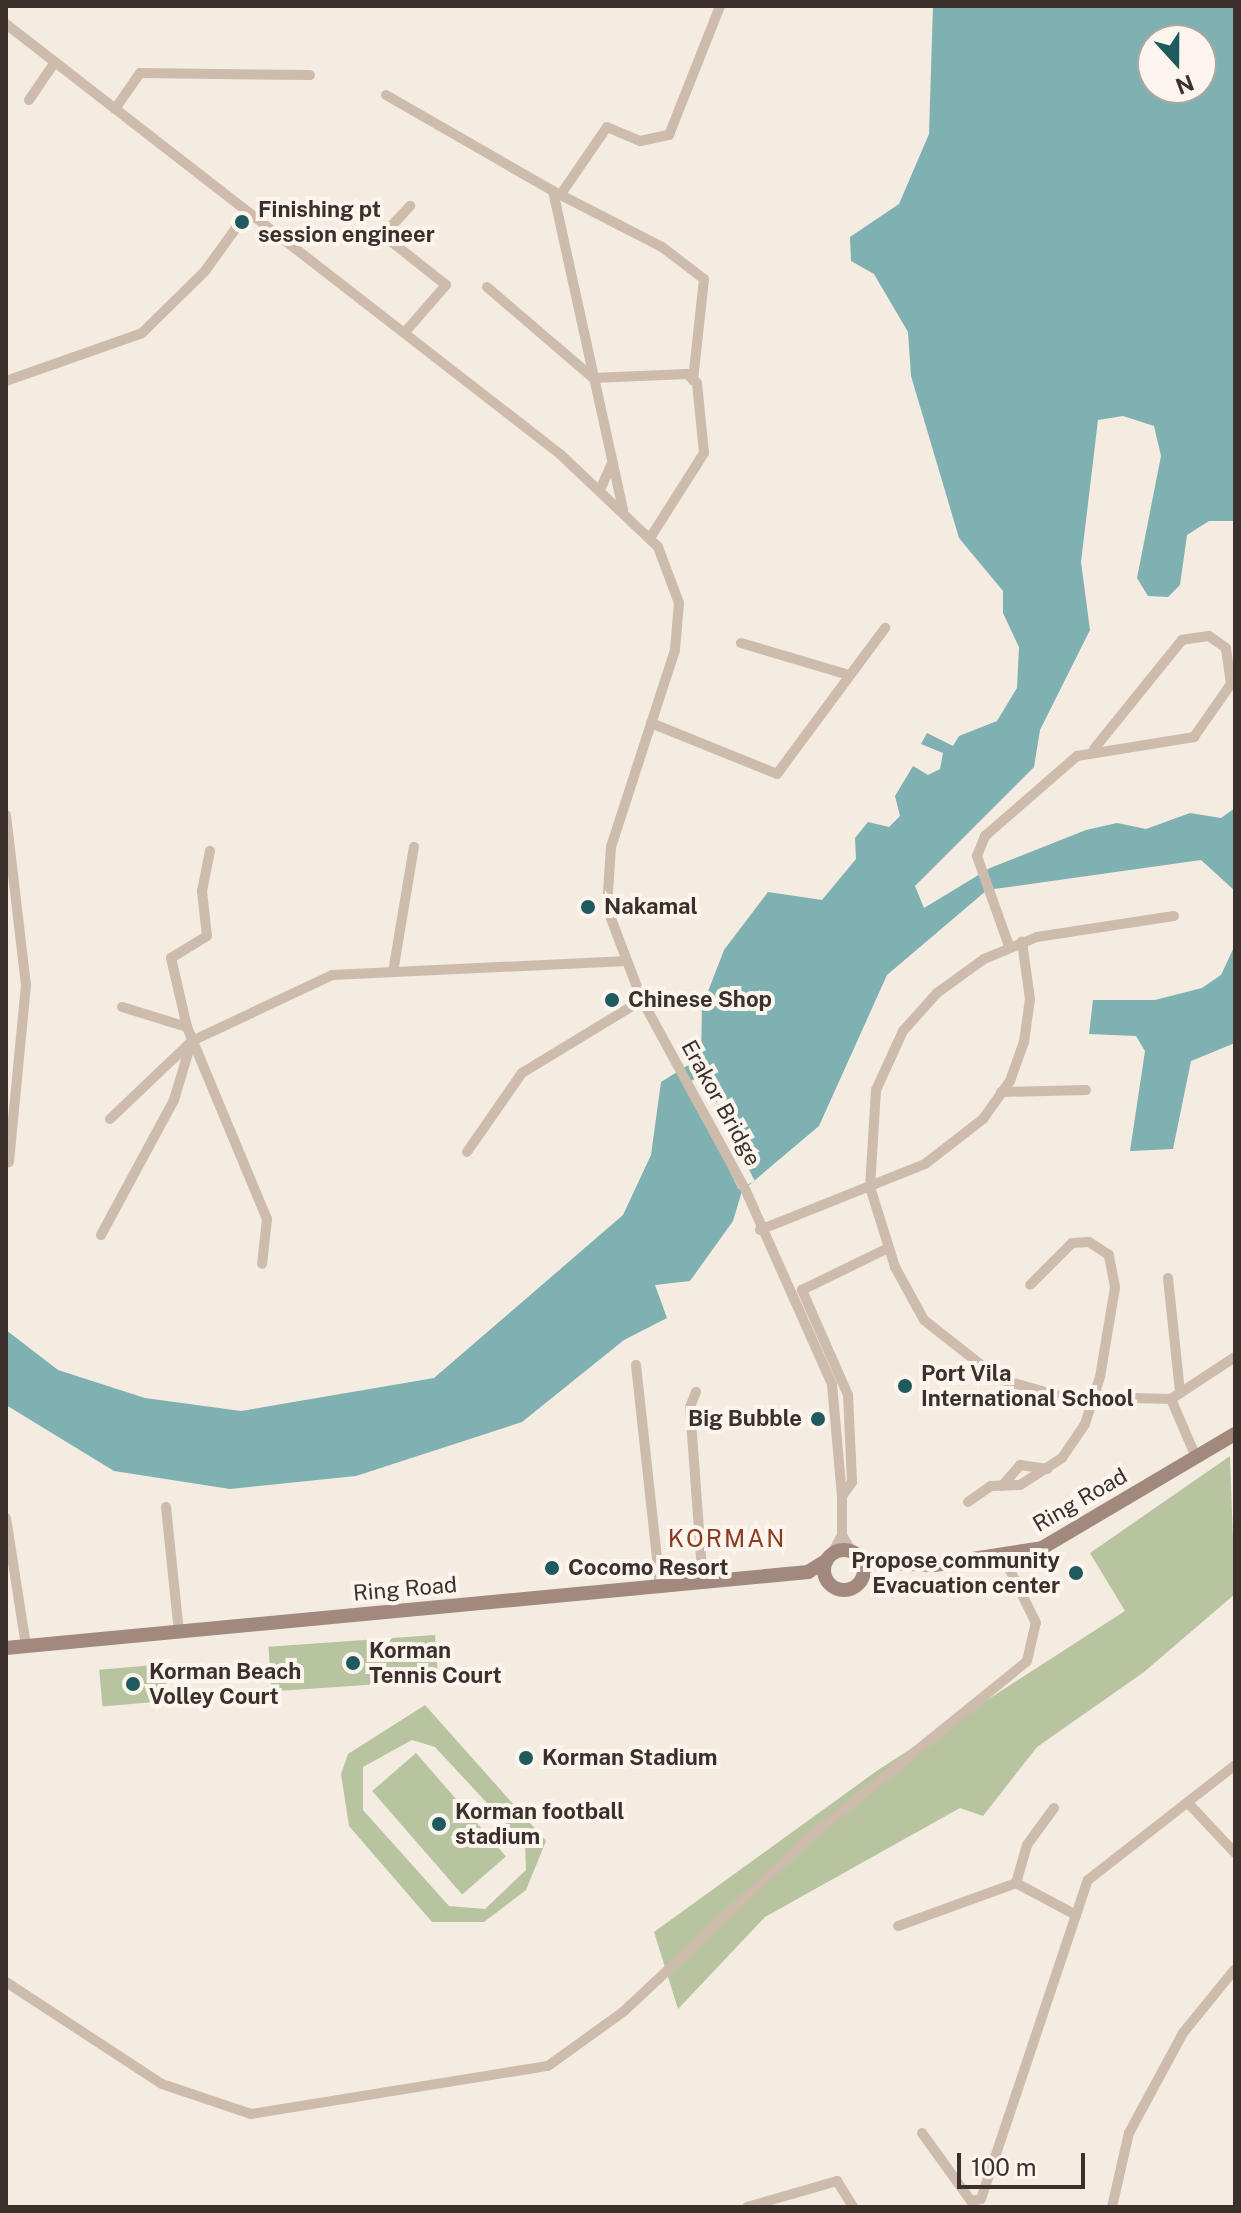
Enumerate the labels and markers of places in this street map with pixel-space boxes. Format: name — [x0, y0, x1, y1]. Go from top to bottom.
place label: Finishing pt session engineer — [258, 196, 435, 248]
marker: Finishing pt session engineer — [233, 213, 251, 231]
place label: Nakamal — [604, 894, 698, 920]
marker: Nakamal — [579, 898, 597, 916]
place label: Chinese Shop — [628, 987, 772, 1013]
marker: Chinese Shop — [603, 991, 621, 1009]
place label: Port Vila International School — [921, 1360, 1134, 1412]
marker: Port Vila International School — [896, 1377, 914, 1395]
place label: Big Bubble — [688, 1406, 802, 1432]
marker: Big Bubble — [809, 1410, 827, 1428]
place label: Propose community Evacuation center — [851, 1547, 1060, 1598]
place label: Cocomo Resort — [568, 1555, 728, 1581]
marker: Cocomo Resort — [543, 1559, 561, 1577]
marker: Propose community Evacuation center — [1067, 1564, 1085, 1582]
place label: Korman Tennis Court — [369, 1637, 502, 1688]
marker: Korman Tennis Court — [344, 1654, 362, 1672]
place label: Korman Beach Volley Court — [149, 1658, 301, 1710]
marker: Korman Beach Volley Court — [124, 1675, 142, 1693]
place label: Korman Stadium — [542, 1745, 718, 1771]
marker: Korman Stadium — [517, 1749, 535, 1767]
place label: Korman football stadium — [455, 1798, 625, 1850]
marker: Korman football stadium — [430, 1815, 448, 1833]

